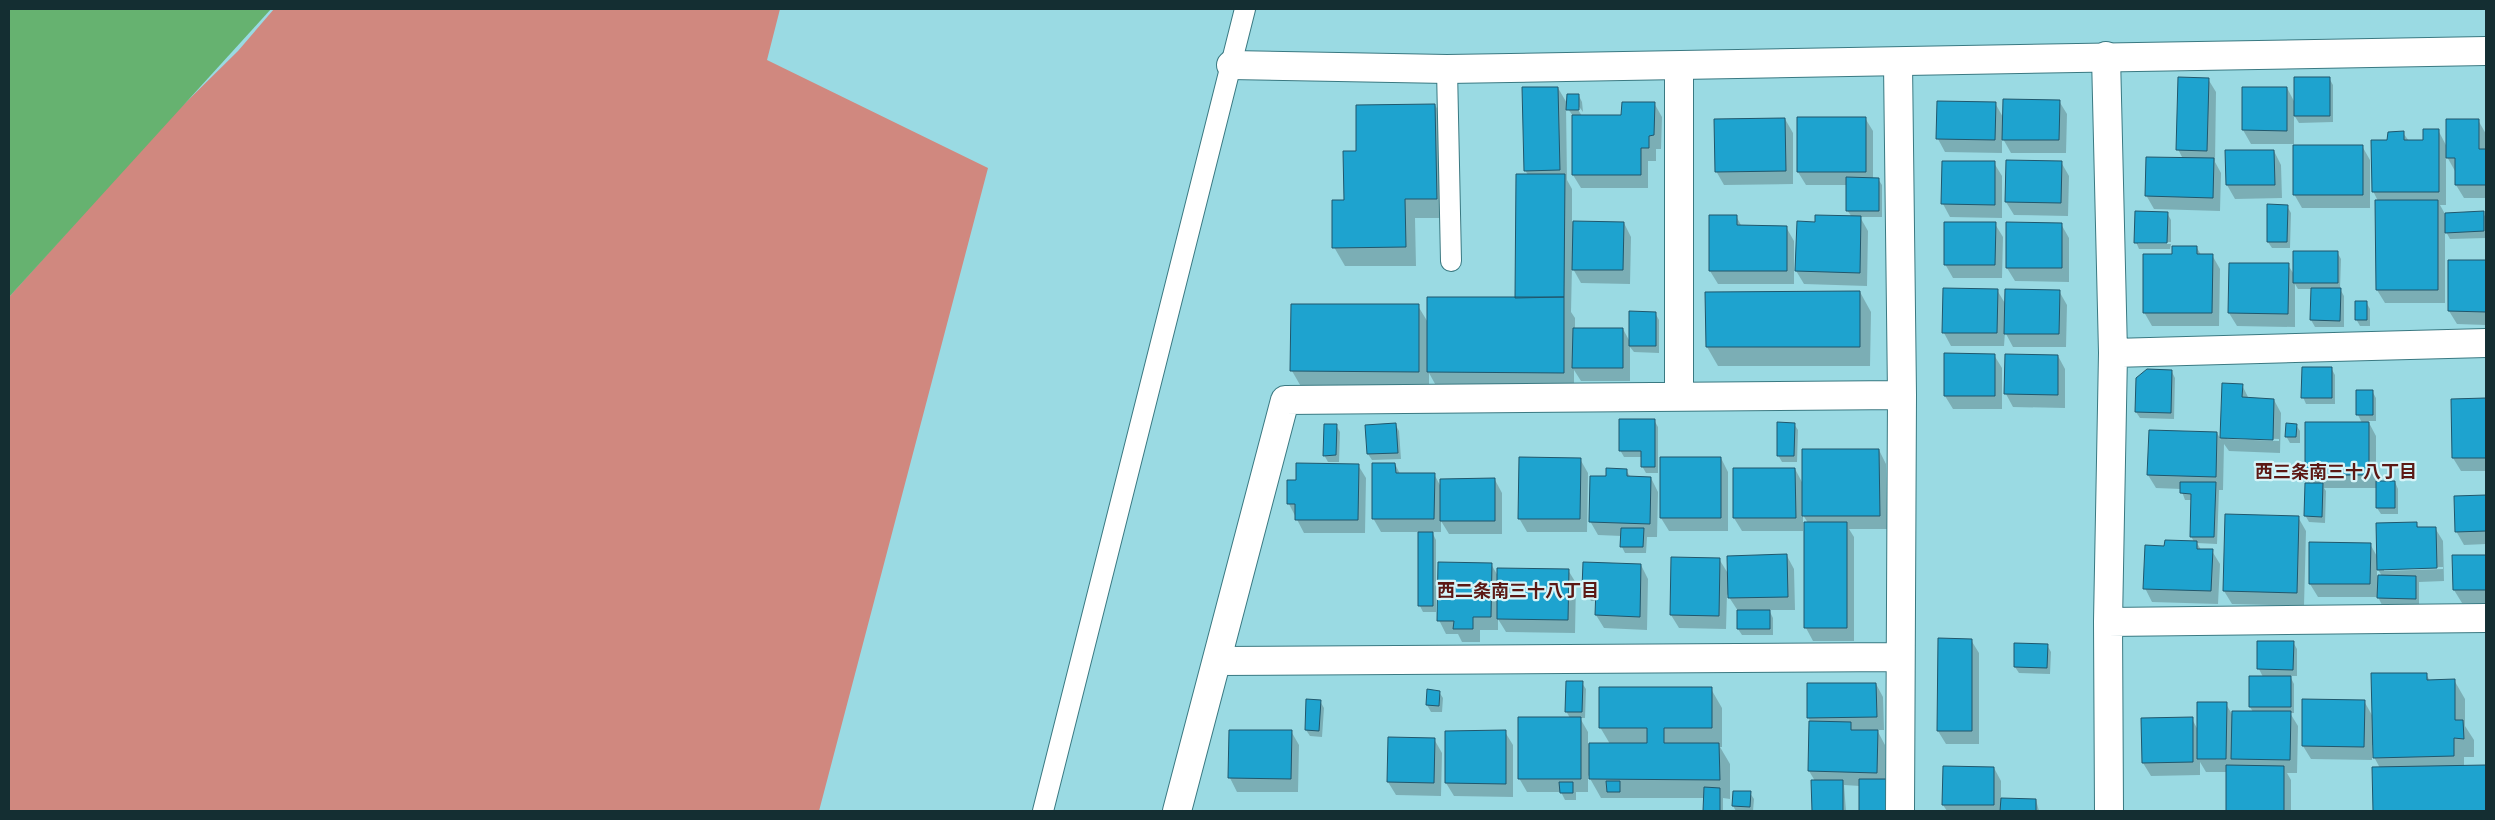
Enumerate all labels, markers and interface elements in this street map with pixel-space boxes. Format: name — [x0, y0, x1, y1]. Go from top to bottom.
district label: 西三条南三十八丁目 — [2255, 459, 2417, 483]
district label: 西二条南三十八丁目 — [1437, 578, 1599, 602]

